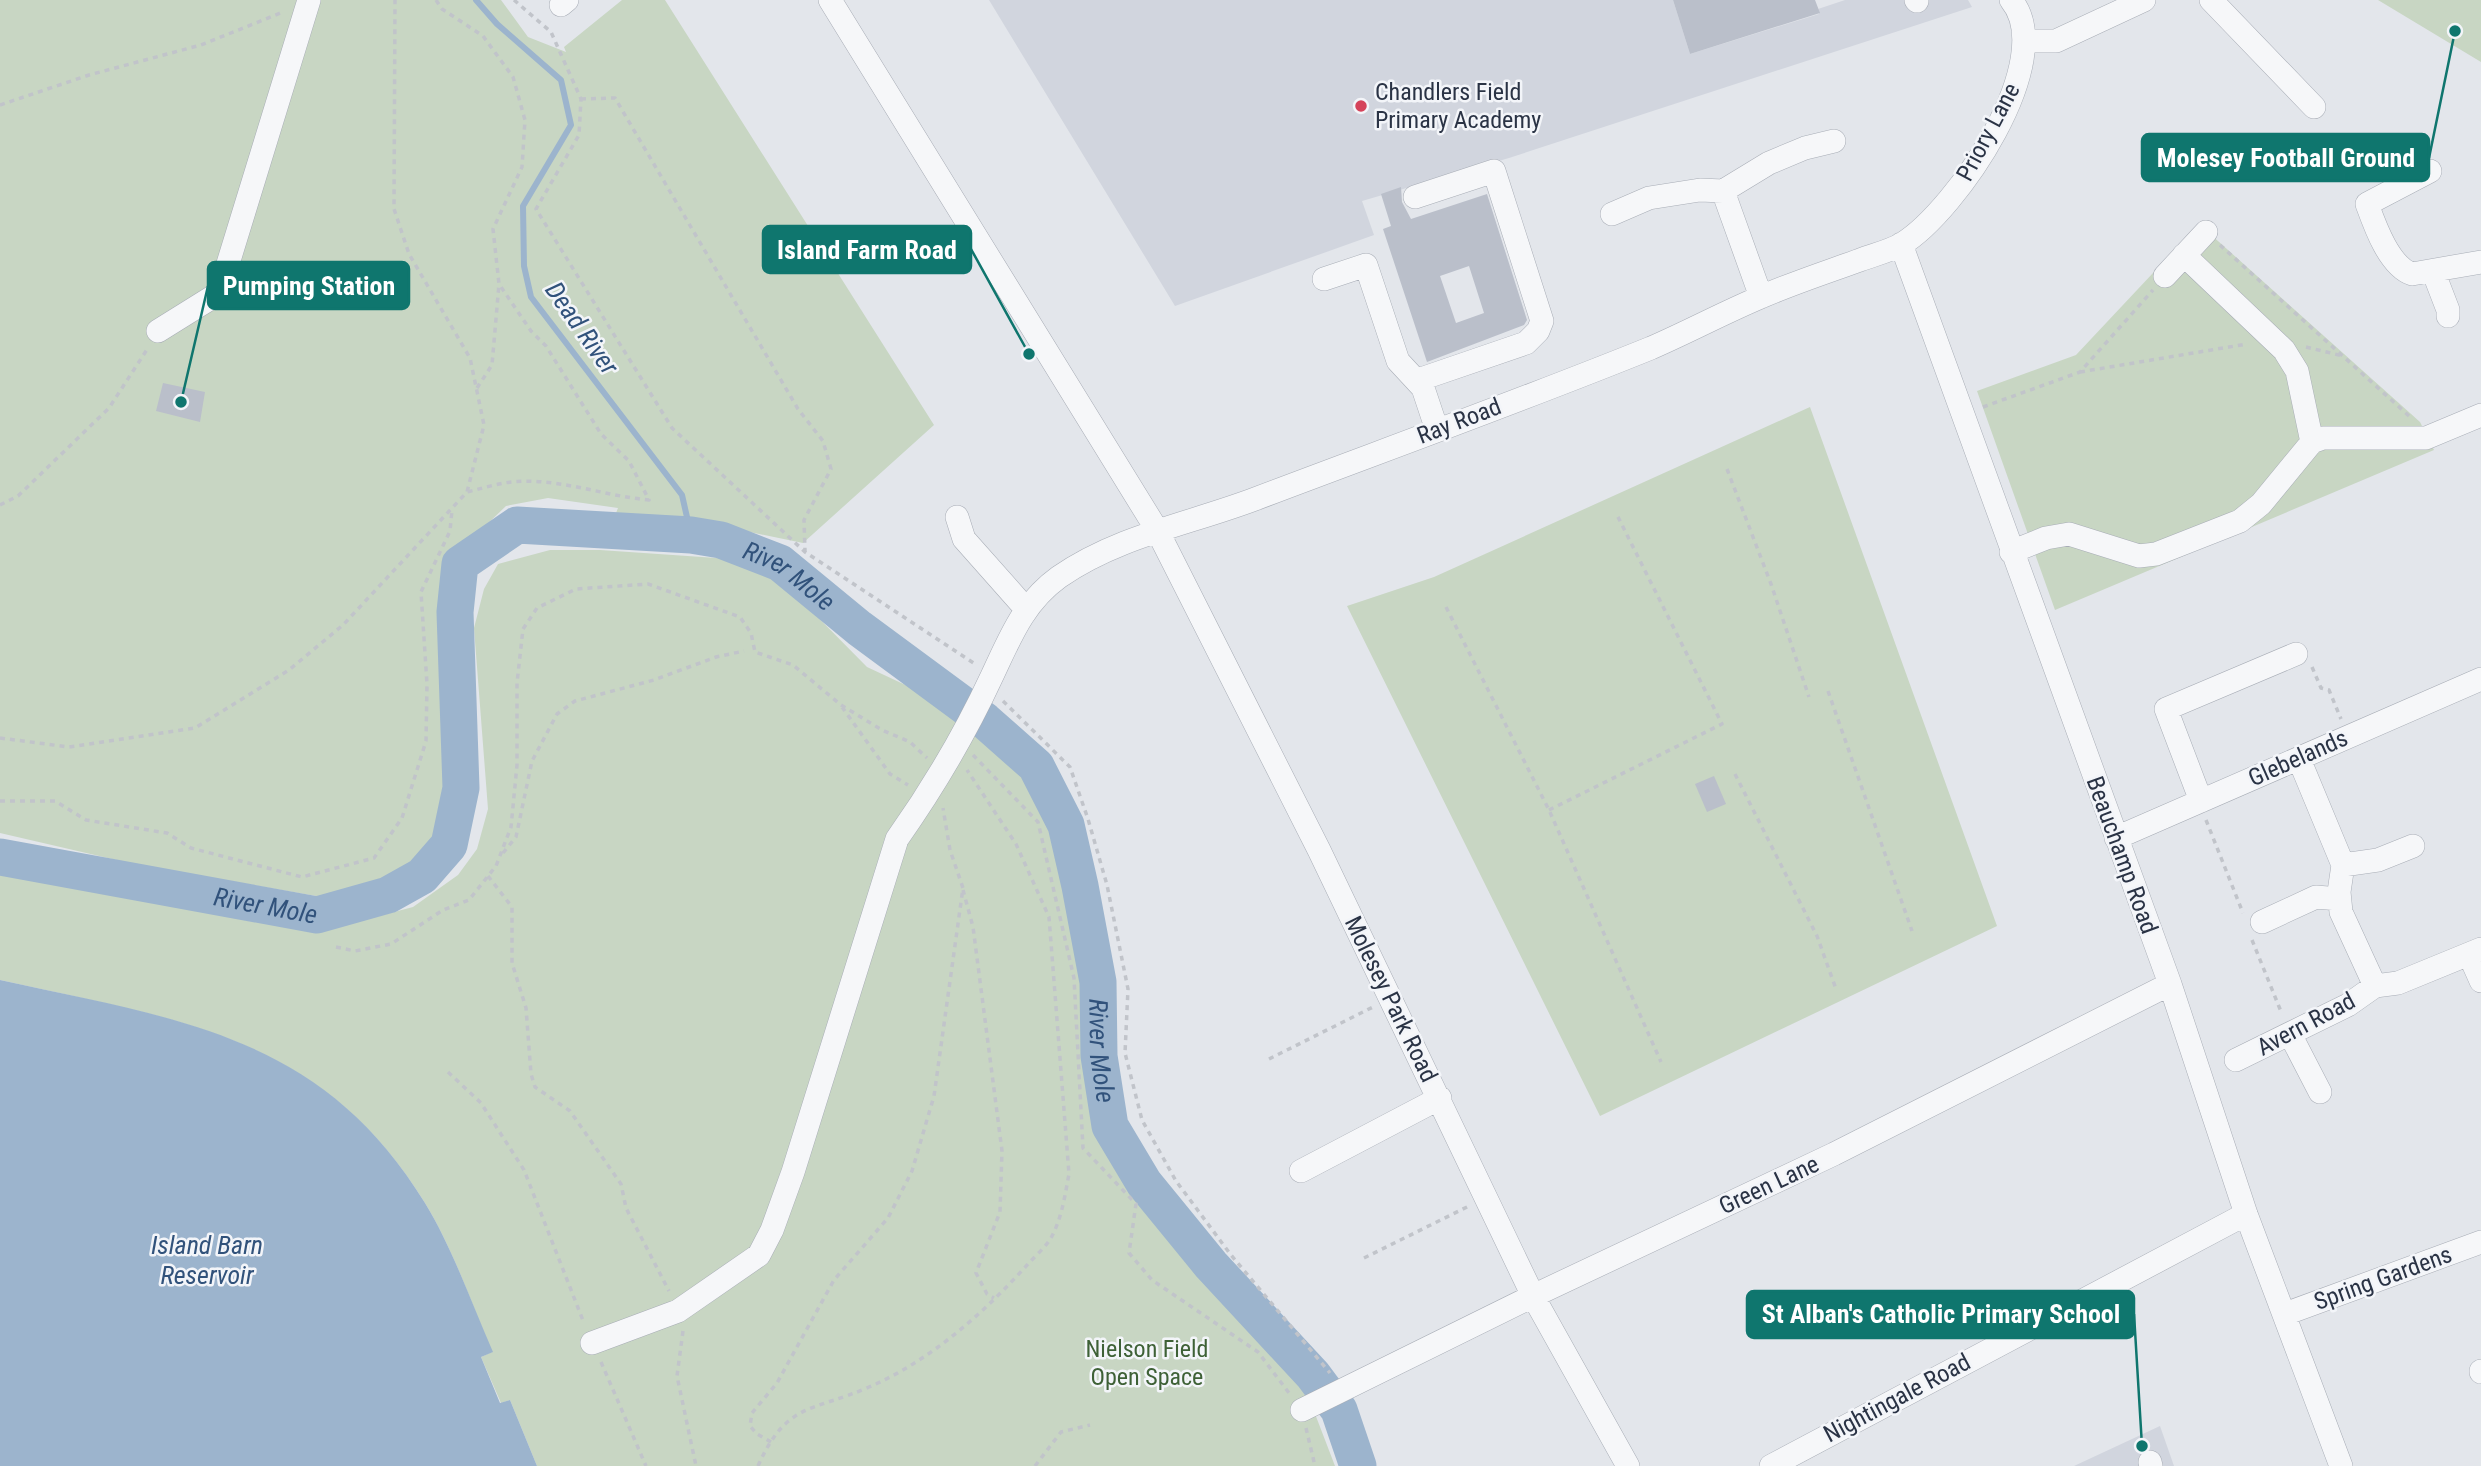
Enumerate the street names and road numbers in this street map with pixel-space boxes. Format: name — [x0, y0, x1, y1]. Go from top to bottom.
street label: Priory Lane — [1951, 78, 2025, 186]
street label: Ray Road — [1413, 392, 1505, 450]
street label: Glebelands — [2244, 724, 2352, 792]
street label: Beauchamp Road — [2081, 773, 2163, 937]
street label: Molesey Park Road — [1339, 912, 1443, 1086]
street label: Avern Road — [2252, 986, 2360, 1062]
street label: Green Lane — [1715, 1150, 1823, 1220]
street label: Spring Gardens — [2310, 1240, 2456, 1316]
street label: Nightingale Road — [1819, 1348, 1975, 1448]

